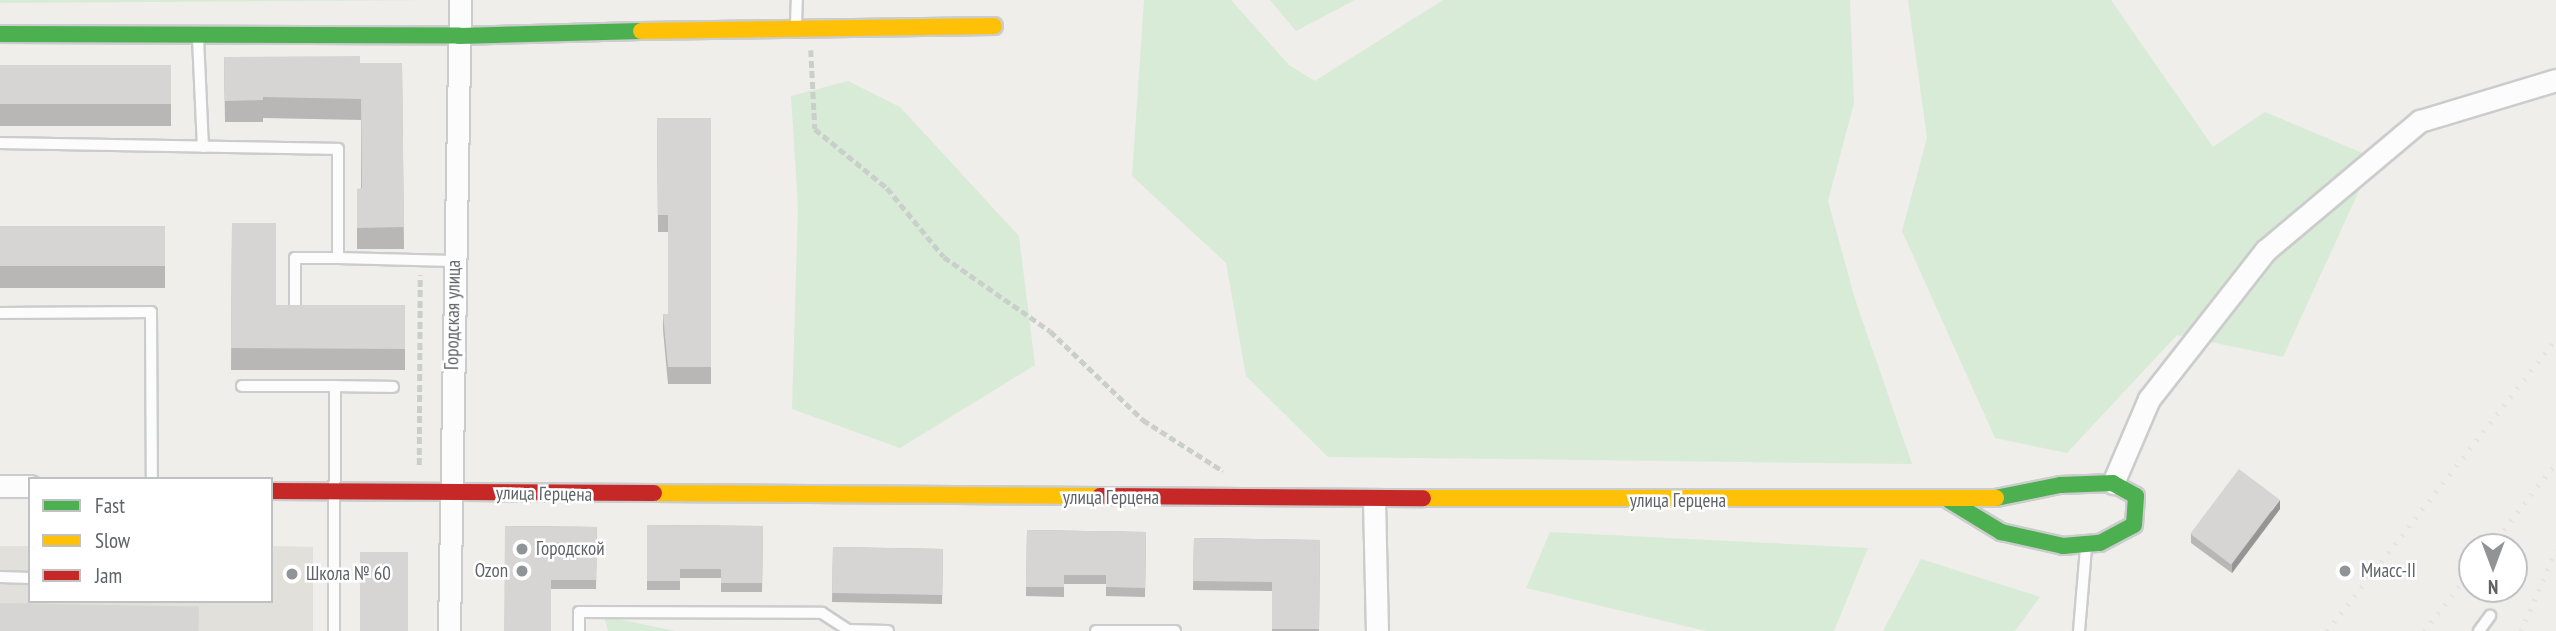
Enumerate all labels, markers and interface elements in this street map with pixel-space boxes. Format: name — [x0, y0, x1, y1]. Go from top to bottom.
street label: Городская улица — [441, 260, 465, 370]
legend — [28, 477, 273, 603]
street label: улица Герцена — [496, 482, 592, 506]
street label: улица Герцена — [1063, 487, 1159, 509]
street label: улица Герцена — [1630, 490, 1726, 512]
text: Fast — [95, 492, 125, 519]
text: Slow — [95, 527, 130, 554]
north arrow — [2458, 533, 2528, 603]
place label: Городской — [536, 538, 605, 560]
marker: Городской — [514, 541, 530, 557]
place label: Ozon — [475, 560, 508, 582]
place label: Миасс-II — [2361, 560, 2416, 582]
marker: Миасс-II — [2335, 561, 2355, 581]
text: Jam — [95, 562, 122, 589]
place label: Школа № 60 — [306, 563, 391, 585]
marker: Ozon — [514, 563, 530, 579]
marker: Школа № 60 — [284, 566, 300, 582]
text: N — [2488, 575, 2498, 599]

